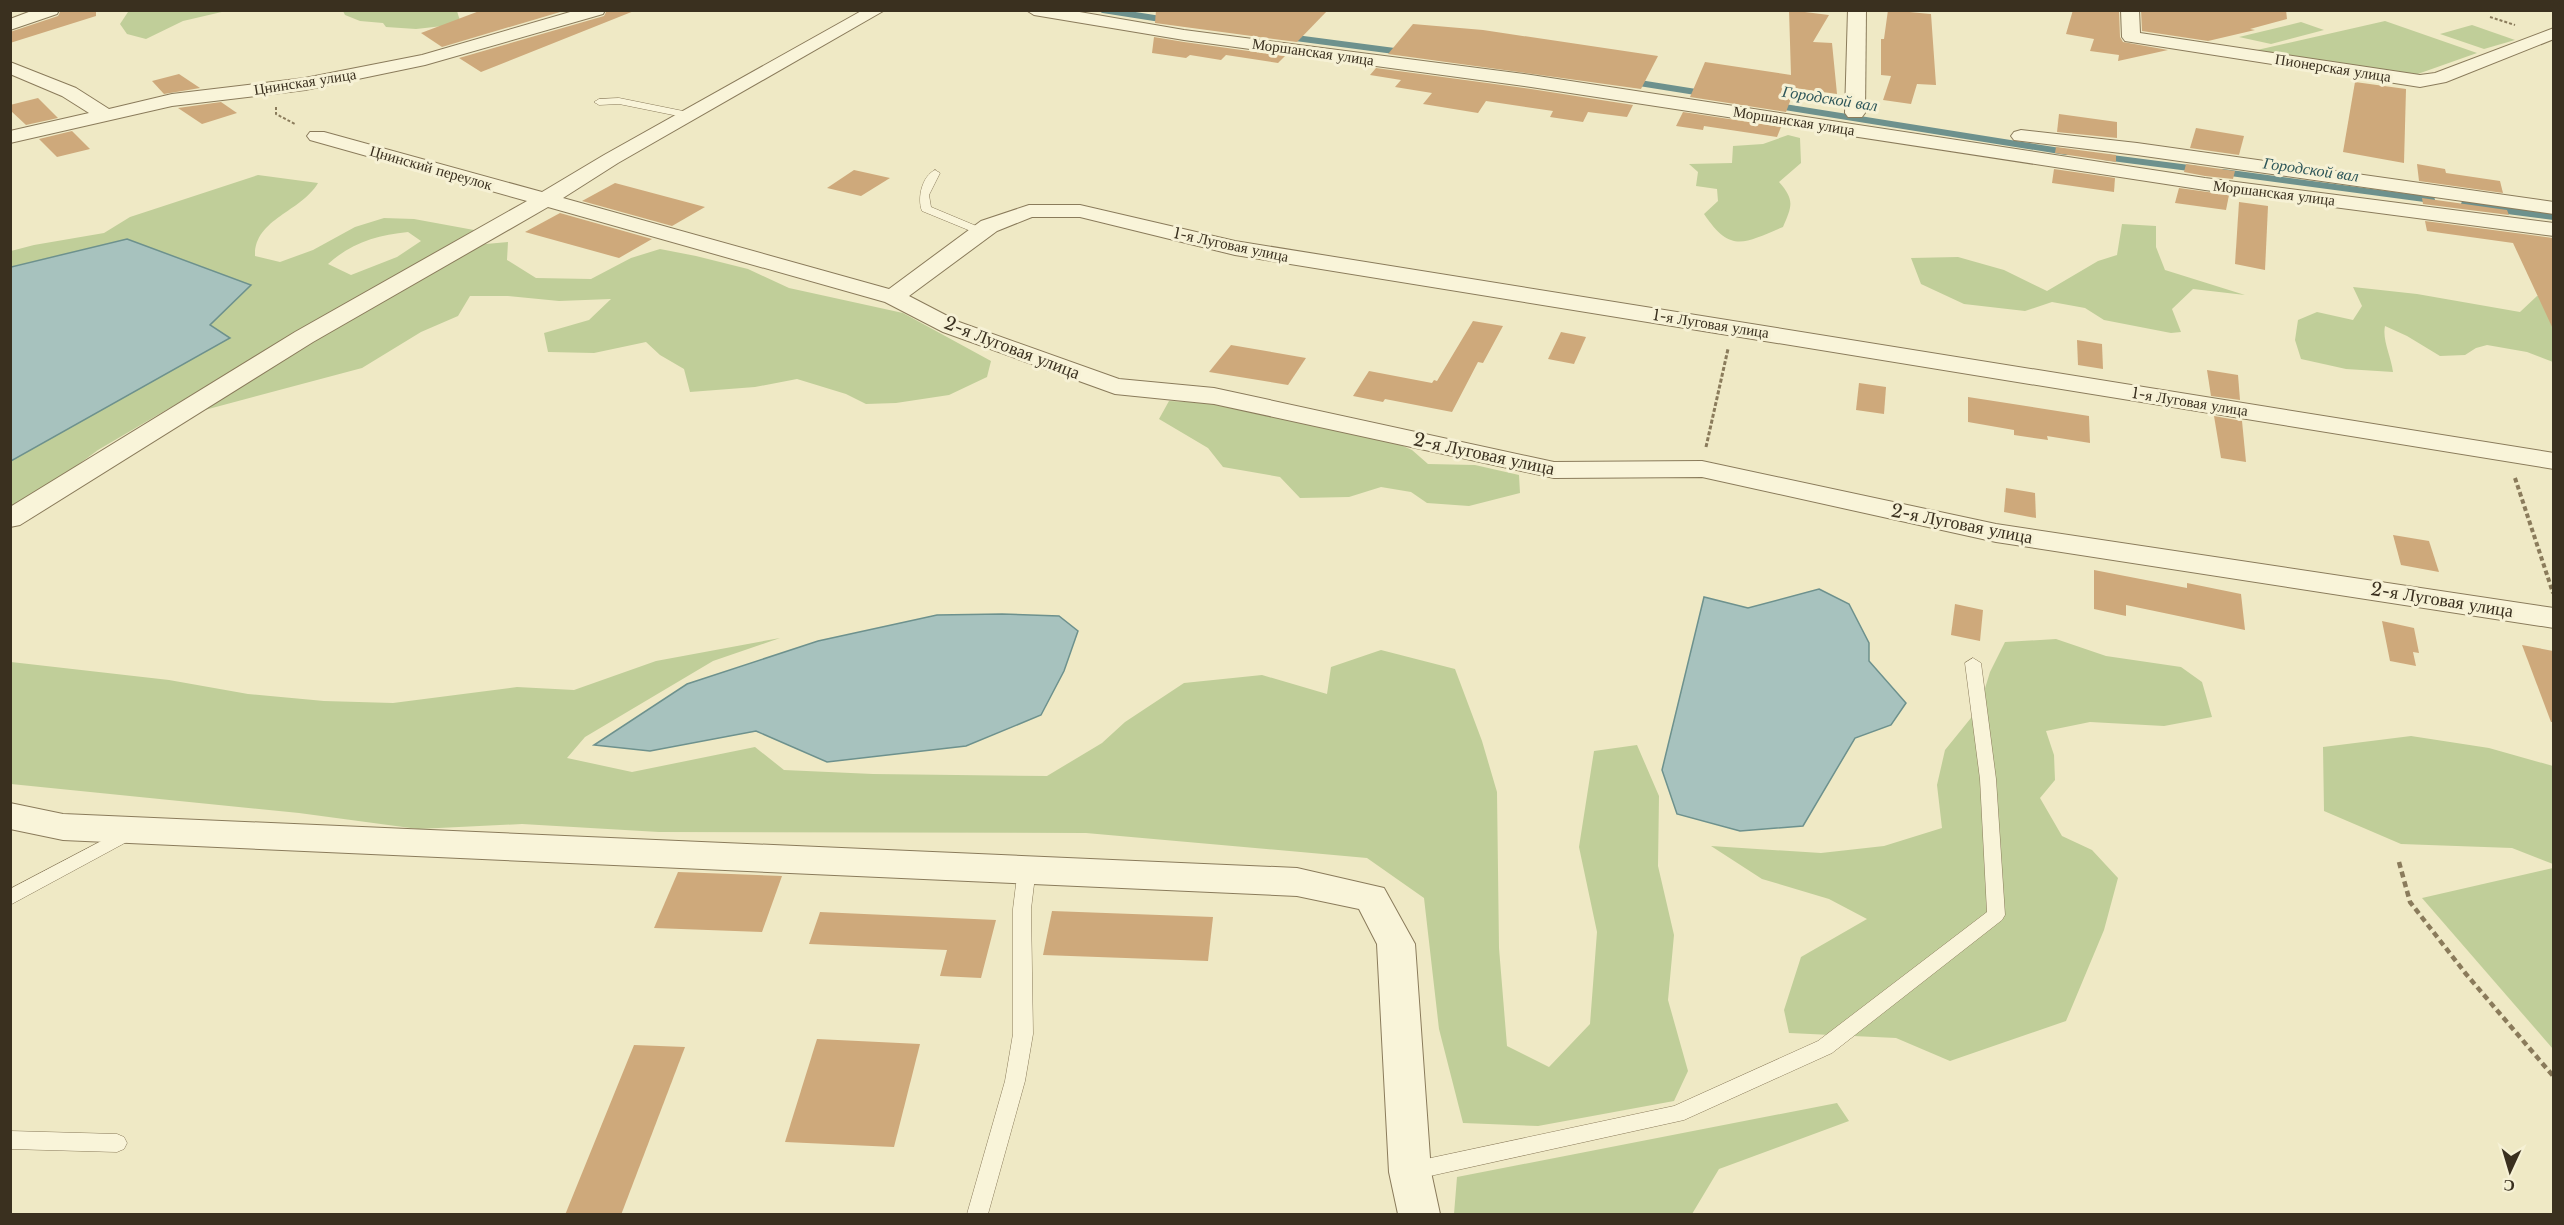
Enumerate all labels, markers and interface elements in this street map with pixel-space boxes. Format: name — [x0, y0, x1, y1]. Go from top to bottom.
street label: Моршанская улица — [1251, 34, 1376, 70]
street label: Пионерская улица — [2274, 49, 2393, 86]
street label: Цнинская улица — [252, 64, 358, 99]
water label: Городской вал — [1780, 80, 1879, 115]
street label: Моршанская улица — [1732, 102, 1857, 140]
street label: Цнинский переулок — [368, 141, 495, 194]
water label: Городской вал — [2261, 152, 2360, 186]
street label: Моршанская улица — [2212, 176, 2337, 209]
street label: 1-я Луговая улица — [1172, 223, 1291, 266]
street label: 1-я Луговая улица — [1652, 305, 1771, 342]
street label: 2-я Луговая улица — [941, 312, 1083, 384]
street label: 1-я Луговая улица — [2131, 383, 2250, 420]
street label: 2-я Луговая улица — [1411, 428, 1557, 480]
street label: 2-я Луговая улица — [1889, 499, 2035, 549]
street label: 2-я Луговая улица — [2369, 578, 2515, 622]
north arrow — [2480, 1141, 2540, 1201]
text: С — [2502, 1176, 2515, 1196]

